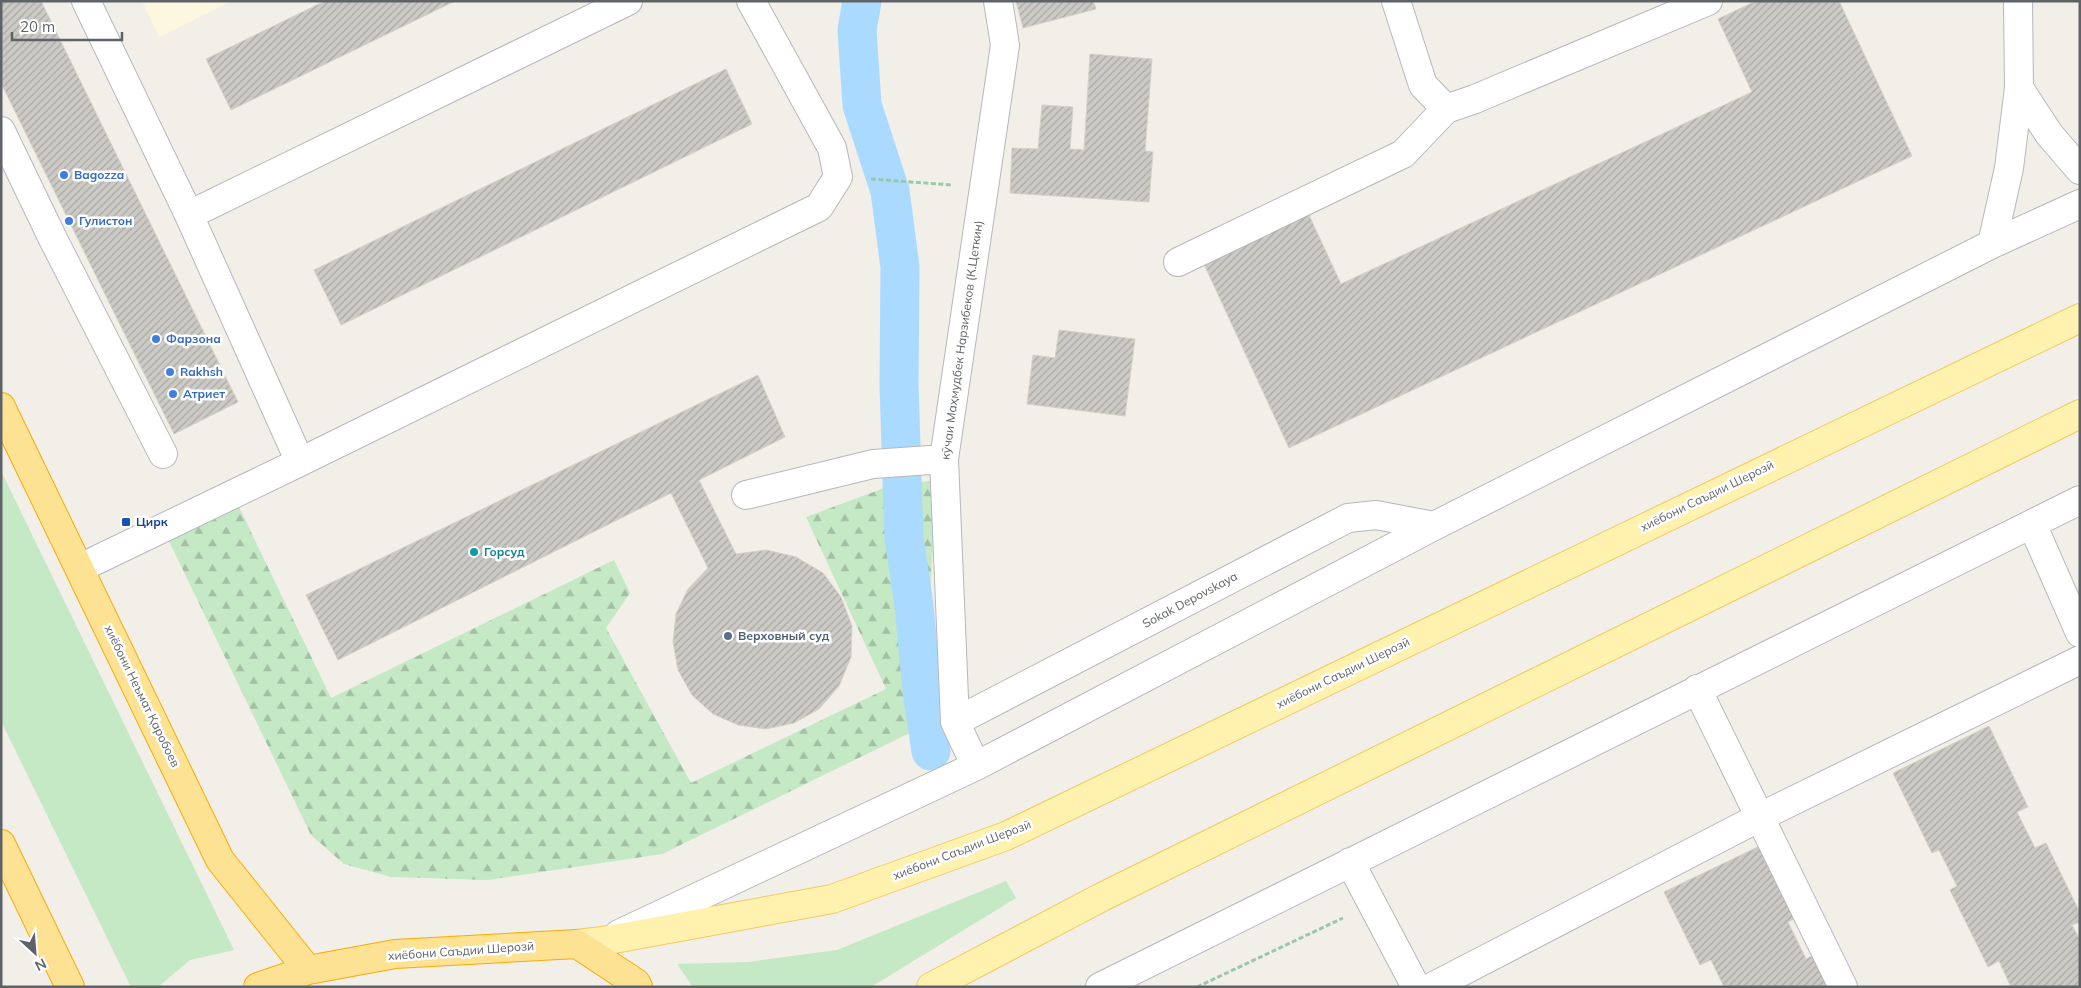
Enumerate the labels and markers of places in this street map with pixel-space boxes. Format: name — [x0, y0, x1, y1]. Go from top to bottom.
place label: Bagozza — [74, 167, 124, 182]
marker: Bagozza — [58, 169, 70, 181]
place label: Гулистон — [79, 213, 132, 228]
marker: Гулистон — [63, 215, 75, 227]
place label: Фарзона — [166, 331, 221, 346]
marker: Фарзона — [150, 333, 162, 345]
place label: Rakhsh — [180, 364, 223, 379]
marker: Rakhsh — [164, 366, 176, 378]
place label: Атриет — [183, 386, 225, 401]
marker: Атриет — [167, 388, 179, 400]
place label: Цирк — [136, 514, 168, 529]
marker: Цирк — [120, 516, 132, 528]
place label: Горсуд — [484, 544, 525, 559]
marker: Горсуд — [468, 546, 480, 558]
place label: Верховный суд — [738, 628, 830, 643]
marker: Верховный суд — [722, 630, 734, 642]

